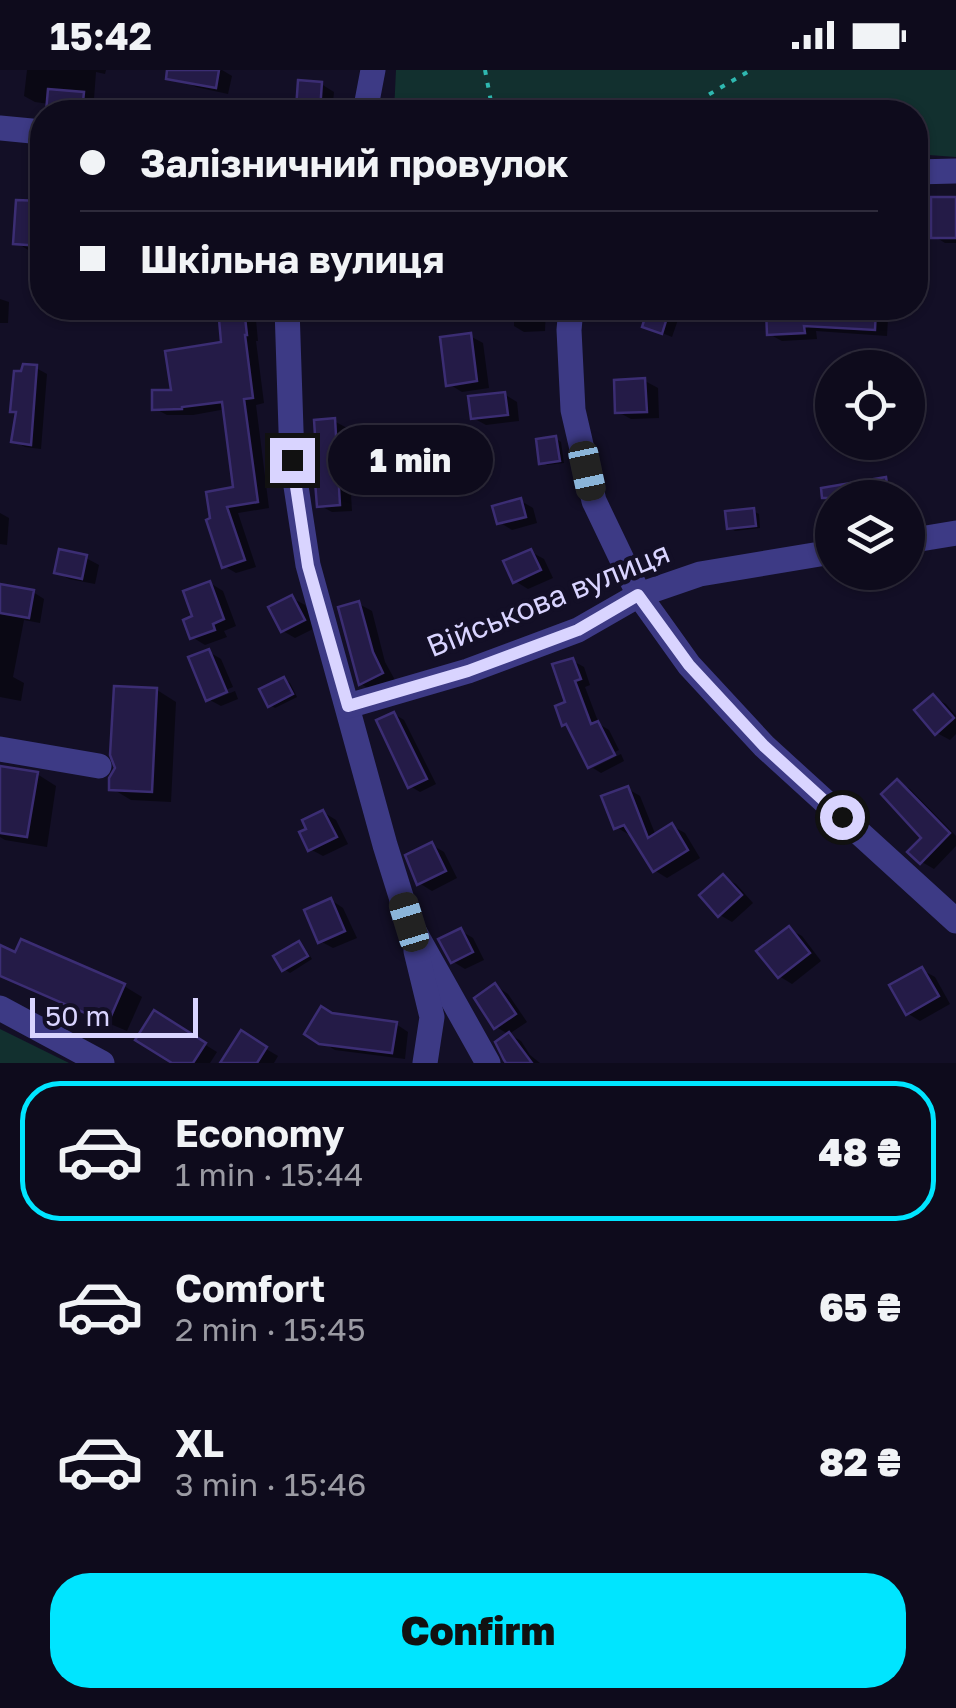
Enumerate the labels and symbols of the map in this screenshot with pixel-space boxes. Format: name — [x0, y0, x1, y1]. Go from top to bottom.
callout: 1 min — [327, 425, 492, 495]
route end — [270, 438, 315, 483]
car — [566, 439, 608, 503]
street label: Військова вулиця — [421, 534, 675, 664]
route start — [820, 795, 865, 840]
car — [386, 889, 432, 955]
scale bar — [30, 993, 198, 1038]

